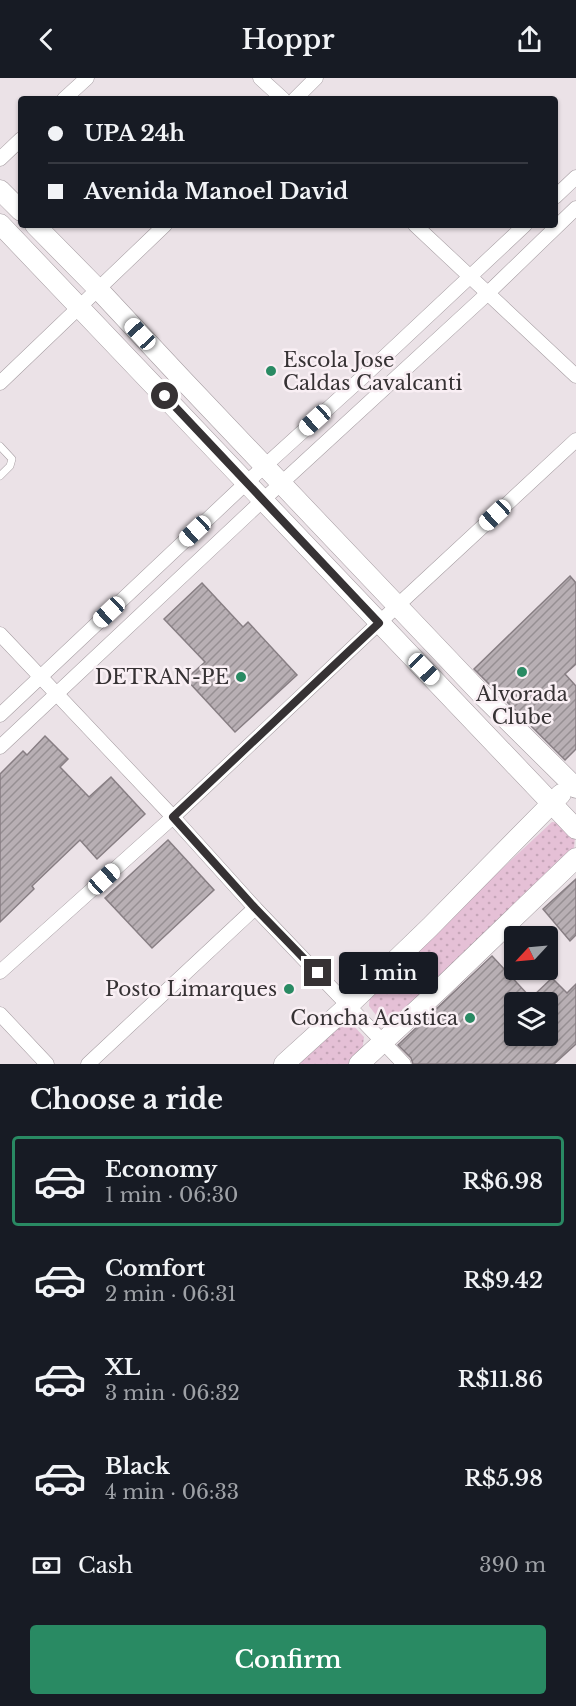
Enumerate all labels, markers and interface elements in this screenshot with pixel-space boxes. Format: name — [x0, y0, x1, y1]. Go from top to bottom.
icon: back — [30, 23, 63, 56]
text: Hoppr — [241, 23, 335, 56]
icon: share — [513, 23, 546, 56]
text: UPA 24h — [84, 120, 185, 147]
text: Avenida Manoel David — [84, 178, 348, 205]
car — [121, 315, 159, 353]
place label: Escola Jose Caldas Cavalcanti — [283, 348, 462, 395]
marker: Escola Jose Caldas Cavalcanti — [264, 364, 278, 378]
route start — [151, 382, 178, 409]
car — [296, 401, 334, 439]
car — [476, 496, 514, 534]
car — [176, 512, 214, 550]
car — [90, 593, 128, 631]
car — [405, 650, 443, 688]
place label: DETRAN-PE — [95, 665, 229, 689]
marker: Alvorada Clube — [515, 665, 529, 679]
marker: DETRAN-PE — [234, 670, 248, 684]
place label: Alvorada Clube — [475, 682, 569, 729]
car — [85, 860, 123, 898]
north arrow — [504, 926, 558, 980]
map controls — [504, 926, 558, 1046]
callout: 1 min — [339, 952, 438, 994]
route end — [304, 959, 331, 986]
text: 1 min — [360, 961, 417, 985]
place label: Posto Limarques — [105, 977, 277, 1001]
marker: Posto Limarques — [282, 982, 296, 996]
button: layers — [504, 992, 558, 1046]
place label: Concha Acústica — [290, 1006, 459, 1030]
marker: Concha Acústica — [463, 1011, 477, 1025]
text: Choose a ride — [30, 1083, 223, 1116]
icon: car — [33, 1154, 87, 1208]
text: Economy — [105, 1156, 217, 1183]
text: R$6.98 — [463, 1168, 543, 1195]
text: 1 min · 06:30 — [105, 1183, 238, 1207]
icon: car — [33, 1253, 87, 1307]
text: Comfort — [105, 1255, 205, 1282]
text: R$9.42 — [463, 1267, 543, 1294]
text: 2 min · 06:31 — [105, 1282, 236, 1306]
icon: car — [33, 1352, 87, 1406]
text: XL — [105, 1354, 140, 1381]
text: R$11.86 — [458, 1366, 543, 1393]
text: 3 min · 06:32 — [105, 1381, 240, 1405]
icon: car — [33, 1451, 87, 1505]
text: Black — [105, 1453, 170, 1480]
text: R$5.98 — [464, 1465, 543, 1492]
text: 4 min · 06:33 — [105, 1480, 239, 1504]
icon: cash — [30, 1549, 63, 1582]
text: Cash — [78, 1552, 133, 1579]
text: 390 m — [479, 1553, 546, 1577]
button: Confirm — [30, 1625, 546, 1694]

